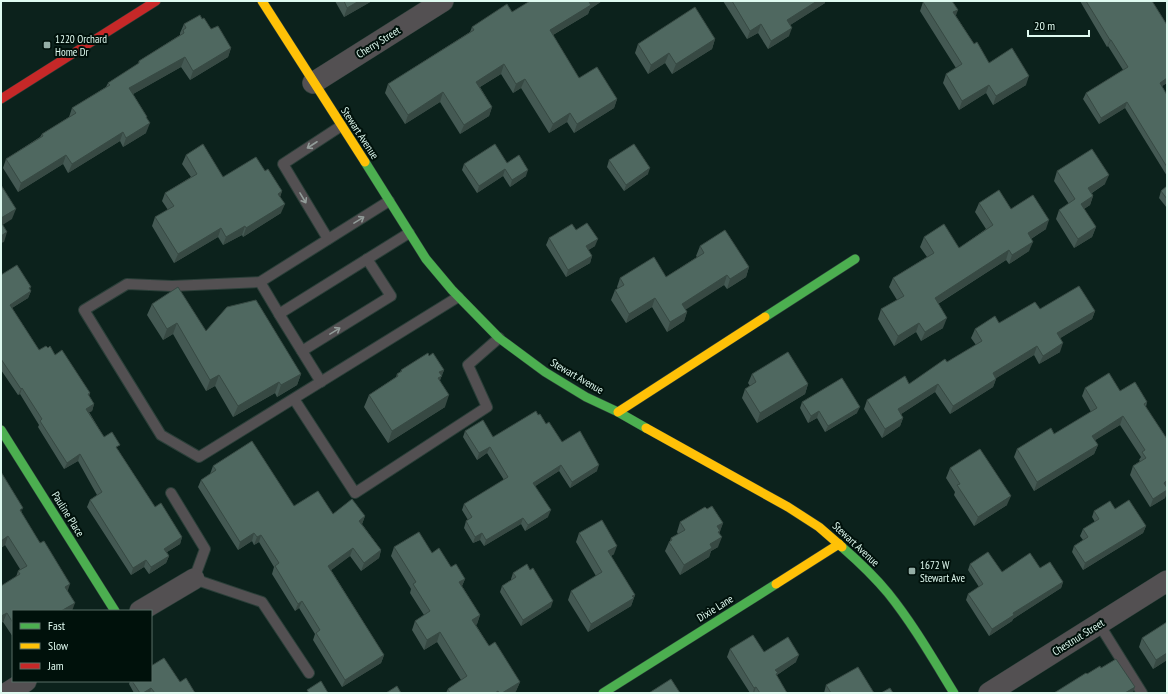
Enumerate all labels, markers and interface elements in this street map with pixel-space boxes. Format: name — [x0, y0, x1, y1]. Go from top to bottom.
scale bar — [1028, 12, 1089, 38]
text: 20 m — [1034, 18, 1055, 33]
street label: Cherry Street — [353, 23, 403, 61]
place label: 1220 Orchard Home Dr — [55, 32, 107, 59]
marker: 1220 Orchard Home Dr — [42, 40, 52, 50]
street label: Stewart Avenue — [338, 104, 382, 162]
one-way arrow — [307, 141, 318, 149]
one-way arrow — [300, 192, 308, 204]
one-way arrow — [353, 216, 364, 224]
one-way arrow — [329, 326, 341, 334]
street label: Stewart Avenue — [548, 355, 607, 397]
street label: Pauline Place — [49, 489, 88, 540]
street label: Stewart Avenue — [830, 519, 883, 570]
place label: 1672 W Stewart Ave — [920, 558, 965, 585]
marker: 1672 W Stewart Ave — [907, 566, 917, 576]
street label: Dixie Lane — [694, 591, 736, 625]
legend — [12, 610, 152, 682]
street label: Chestnut Street — [1049, 615, 1107, 659]
text: Fast — [48, 618, 66, 633]
text: Slow — [48, 638, 69, 653]
text: Jam — [47, 658, 64, 673]

